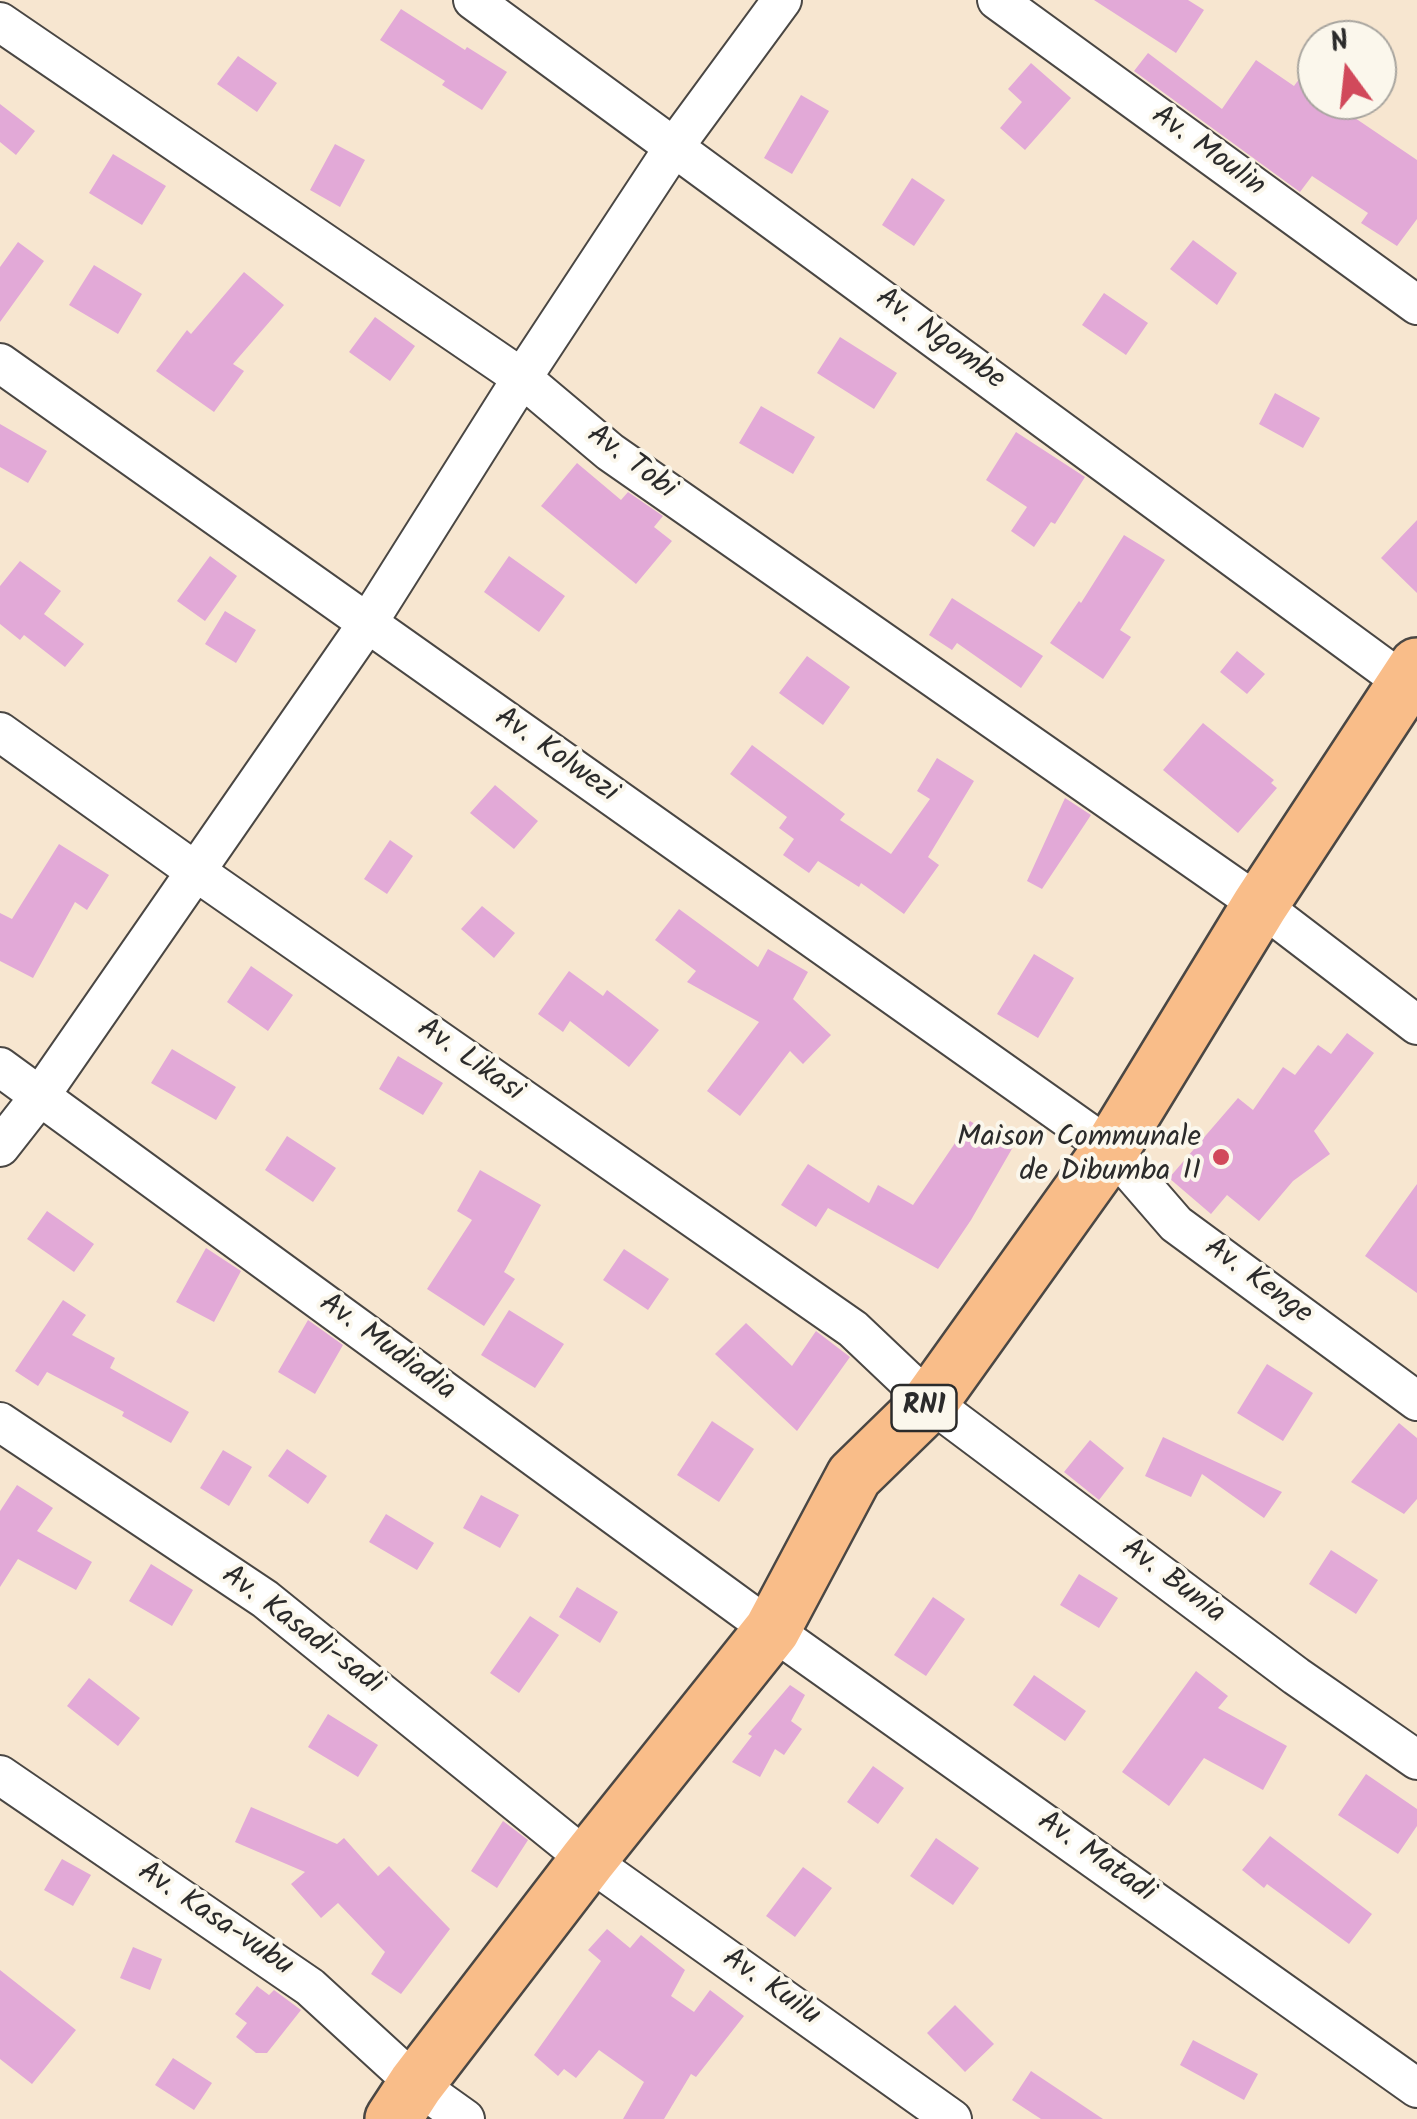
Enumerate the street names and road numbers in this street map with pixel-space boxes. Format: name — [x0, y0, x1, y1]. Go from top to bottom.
street label: Av. Moulin — [1143, 100, 1271, 206]
street label: Av. Ngombe — [867, 282, 1011, 400]
street label: Av. Tobi — [578, 419, 682, 509]
street label: Av. Kolwezi — [486, 701, 624, 813]
street label: Av. Likasi — [409, 1012, 529, 1112]
street label: Av. Kenge — [1196, 1232, 1318, 1334]
street label: Av. Mudiadia — [310, 1287, 462, 1411]
road number: RN1 — [892, 1385, 956, 1431]
street label: Av. Bunia — [1113, 1532, 1231, 1634]
street label: Av. Kasadi-sadi — [213, 1559, 389, 1705]
street label: Av. Matadi — [1029, 1805, 1161, 1913]
street label: Av. Kasa-vubu — [129, 1856, 299, 1986]
street label: Av. Kuilu — [714, 1942, 826, 2036]

